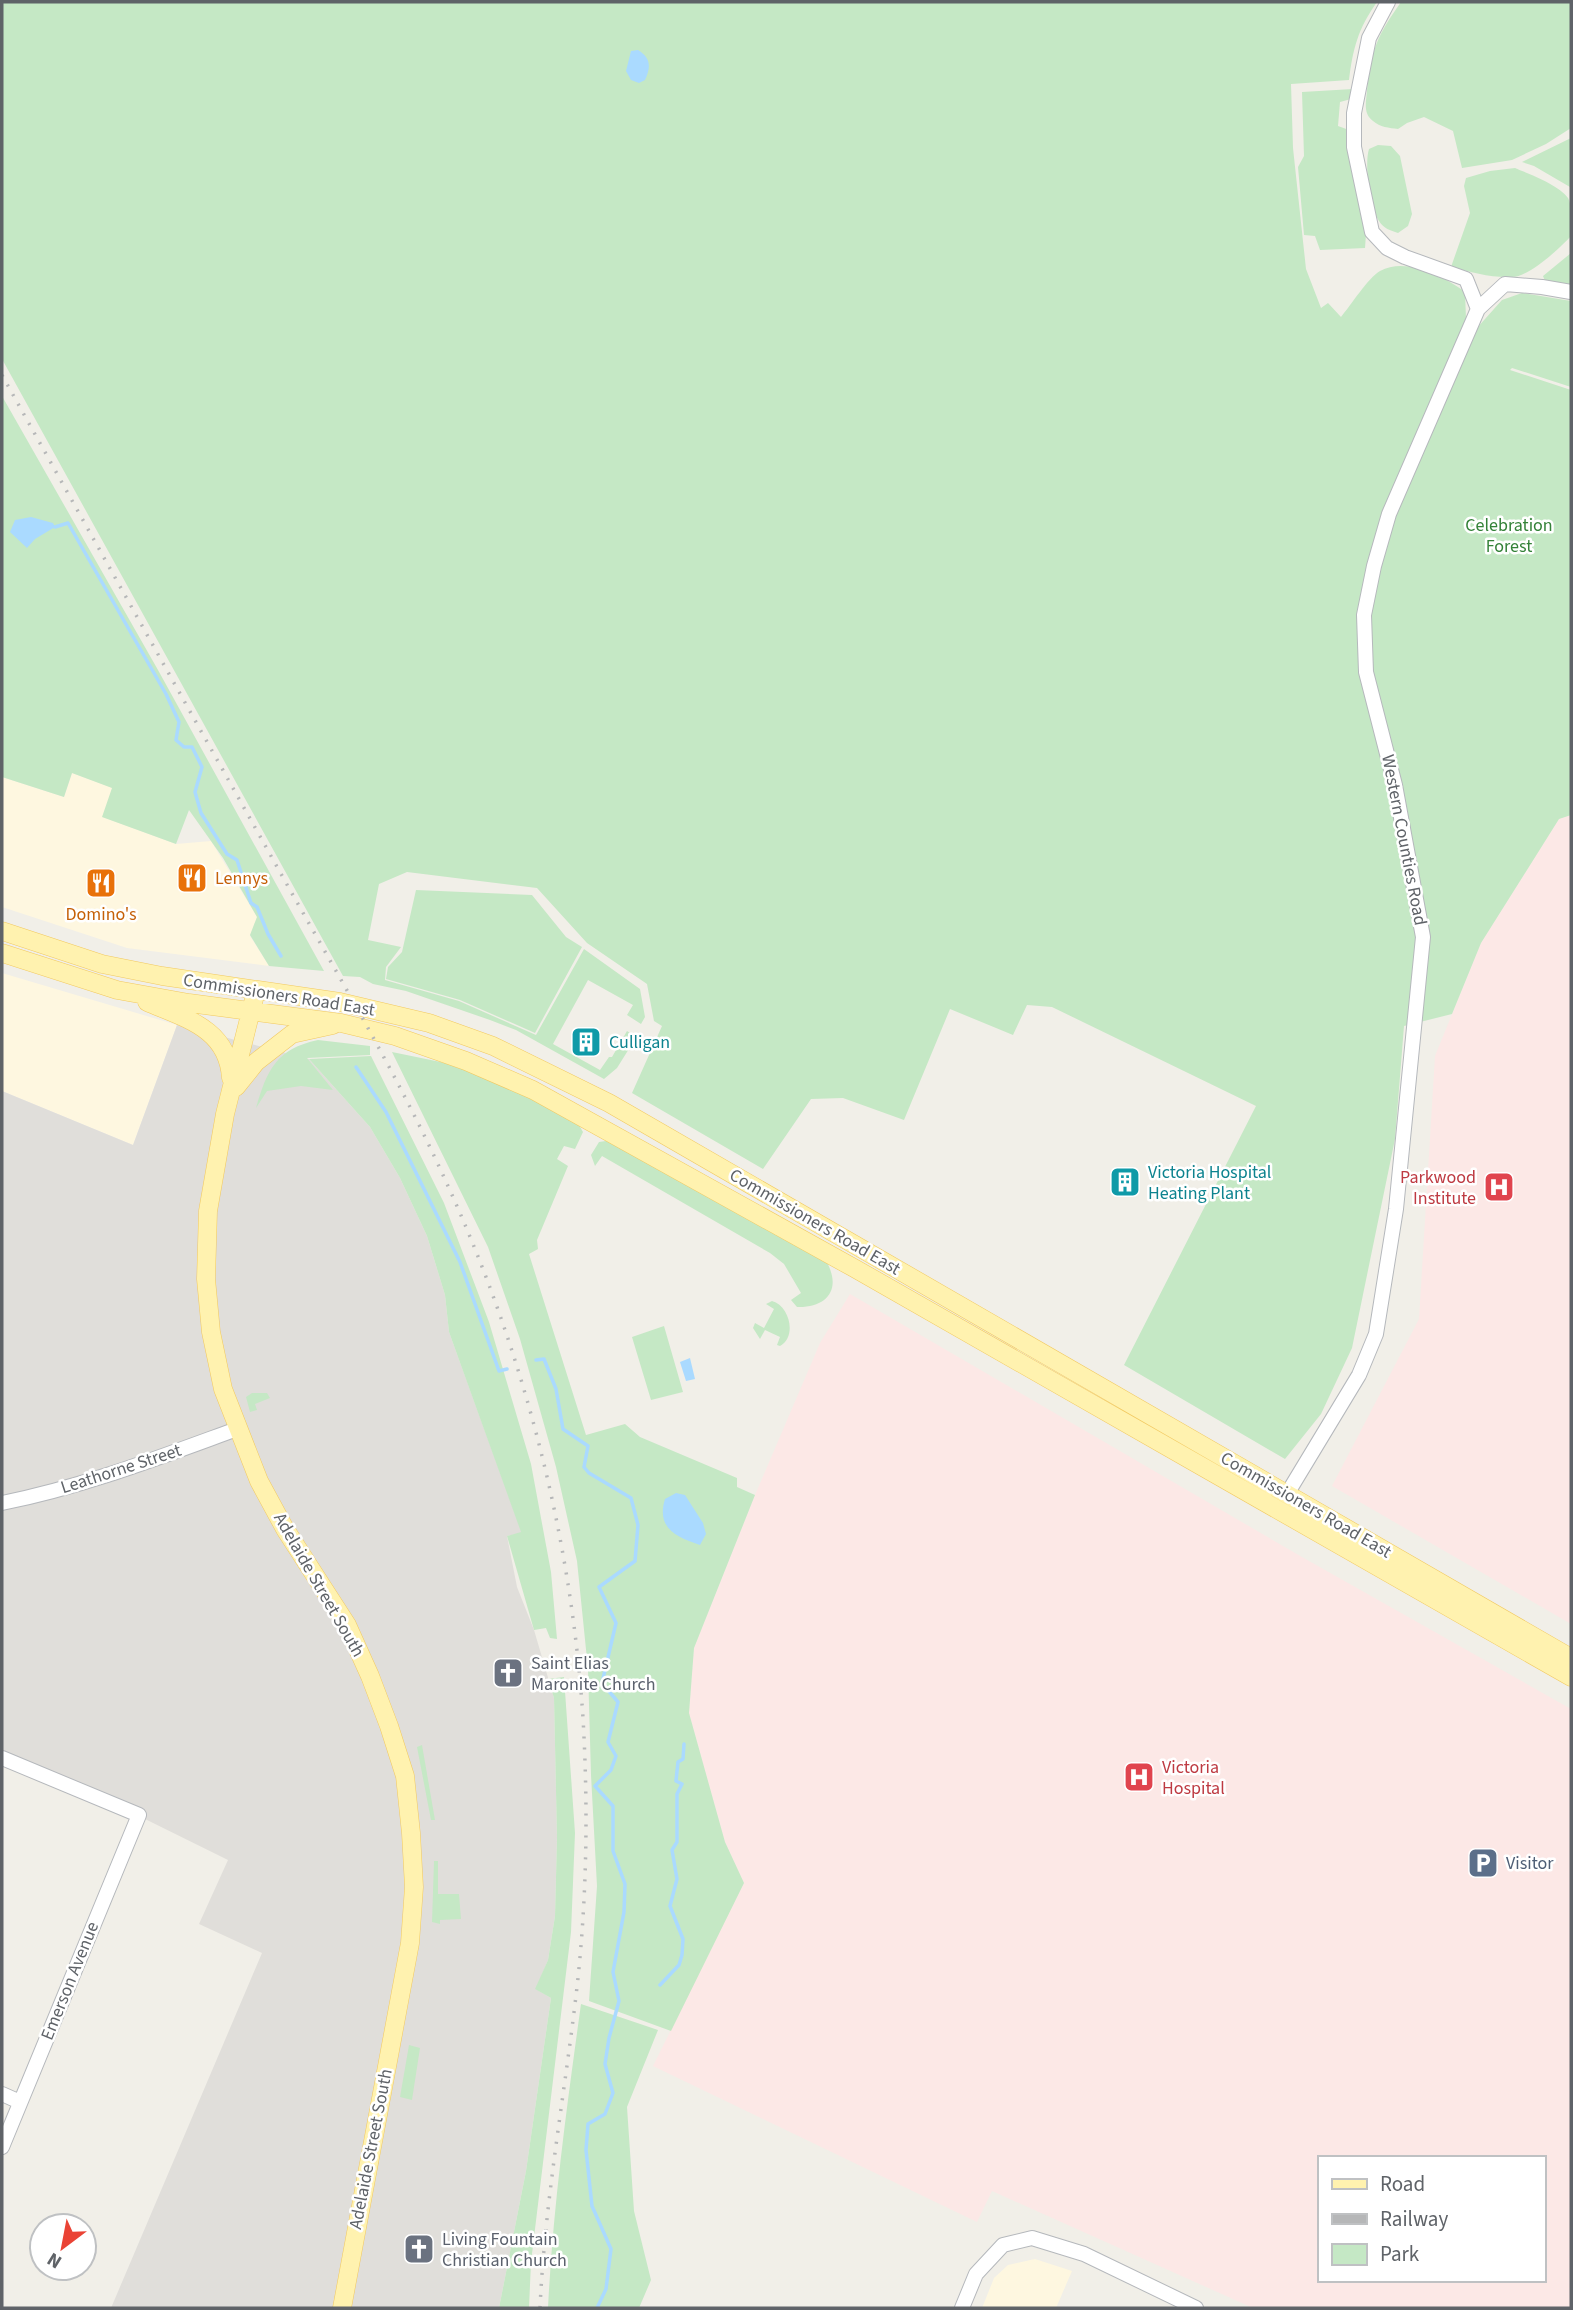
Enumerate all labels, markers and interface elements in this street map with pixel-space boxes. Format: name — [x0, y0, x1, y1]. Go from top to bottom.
park label: Celebration Forest — [1465, 513, 1553, 559]
street label: Western Counties Road — [1375, 752, 1433, 928]
restaurant icon: Lennys — [175, 861, 209, 895]
restaurant icon: Domino's — [84, 866, 118, 900]
place label: Lennys — [215, 866, 268, 891]
place label: Domino's — [66, 902, 136, 927]
street label: Commissioners Road East — [181, 968, 377, 1022]
building icon: Culligan — [569, 1025, 603, 1059]
place label: Culligan — [609, 1030, 670, 1055]
place label: Victoria Hospital Heating Plant — [1148, 1160, 1271, 1206]
street label: Commissioners Road East — [725, 1163, 905, 1281]
building icon: Victoria Hospital Heating Plant — [1108, 1165, 1142, 1199]
place label: Parkwood Institute — [1400, 1165, 1476, 1211]
hospital icon: Parkwood Institute — [1482, 1170, 1516, 1204]
street label: Leathorne Street — [58, 1438, 184, 1500]
street label: Commissioners Road East — [1216, 1446, 1396, 1564]
street label: Adelaide Street South — [267, 1508, 371, 1662]
place label: Saint Elias Maronite Church — [531, 1651, 656, 1697]
church icon: Saint Elias Maronite Church — [491, 1656, 525, 1690]
place label: Victoria Hospital — [1162, 1755, 1225, 1801]
hospital icon: Victoria Hospital — [1122, 1760, 1156, 1794]
parking icon: Visitor — [1466, 1846, 1500, 1880]
place label: Visitor — [1506, 1851, 1554, 1876]
street label: Emerson Avenue — [35, 1918, 105, 2044]
street label: Adelaide Street South — [343, 2067, 399, 2231]
legend — [1318, 2156, 1545, 2282]
text: Road — [1380, 2169, 1425, 2199]
text: Railway — [1380, 2204, 1448, 2234]
north arrow — [28, 2212, 98, 2282]
place label: Living Fountain Christian Church — [442, 2227, 567, 2273]
church icon: Living Fountain Christian Church — [402, 2232, 436, 2266]
text: Park — [1380, 2239, 1420, 2269]
text: N — [42, 2245, 67, 2275]

